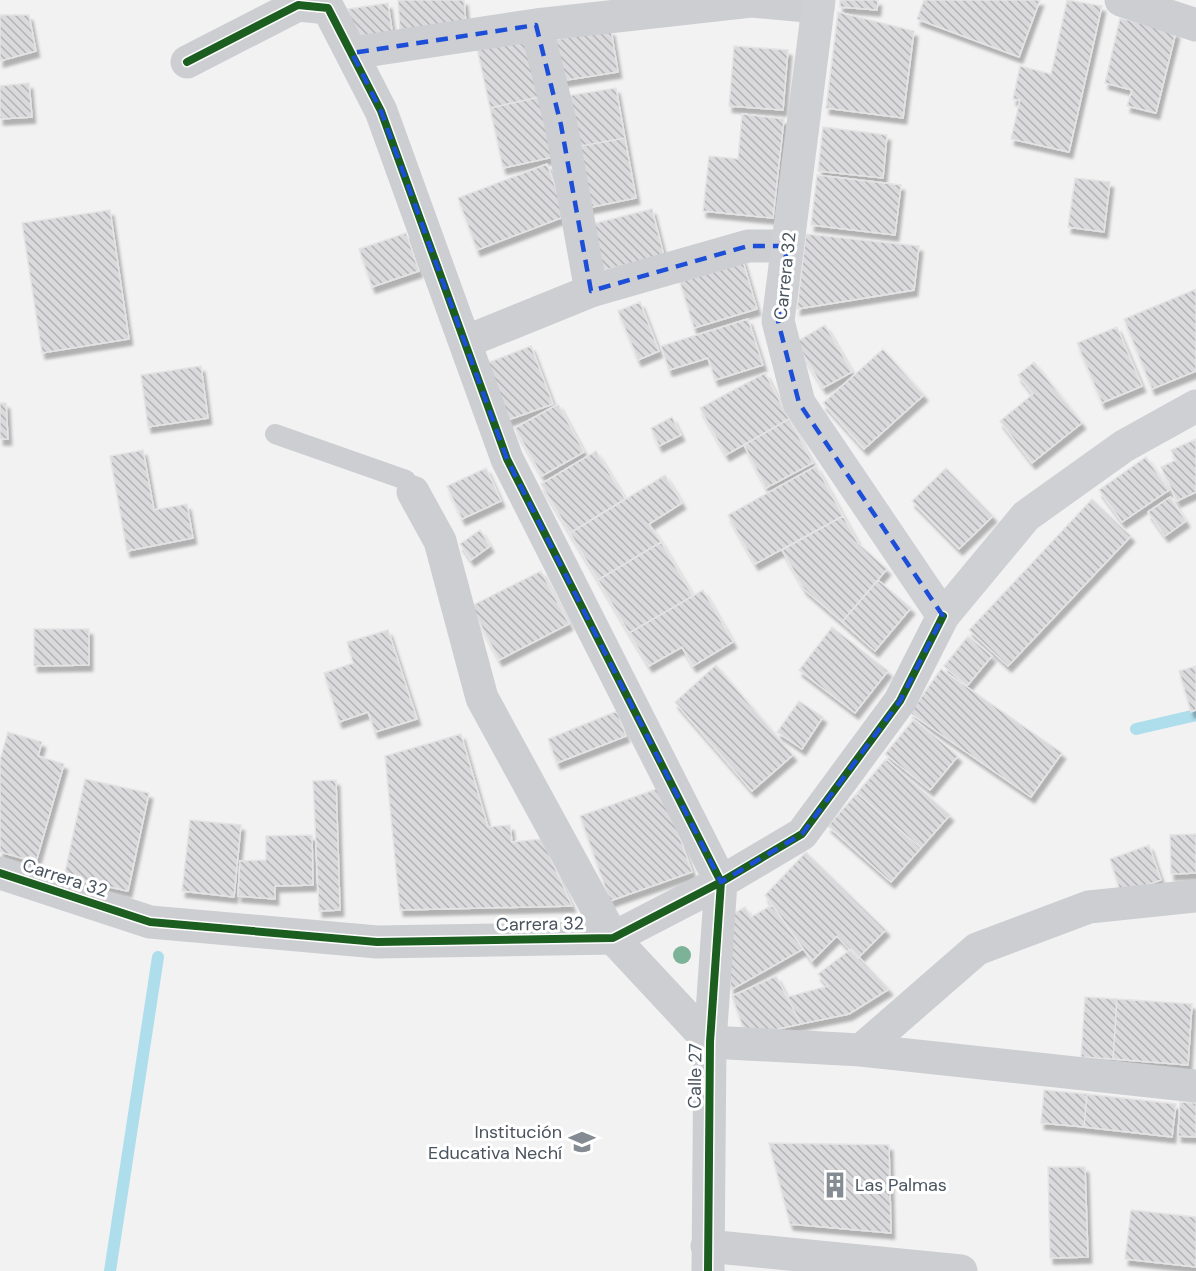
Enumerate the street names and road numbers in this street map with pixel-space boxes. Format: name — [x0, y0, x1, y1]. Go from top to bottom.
street label: Carrera 32 — [768, 231, 802, 321]
street label: Carrera 32 — [19, 853, 111, 903]
street label: Carrera 32 — [496, 911, 584, 937]
street label: Calle 27 — [682, 1043, 708, 1109]

